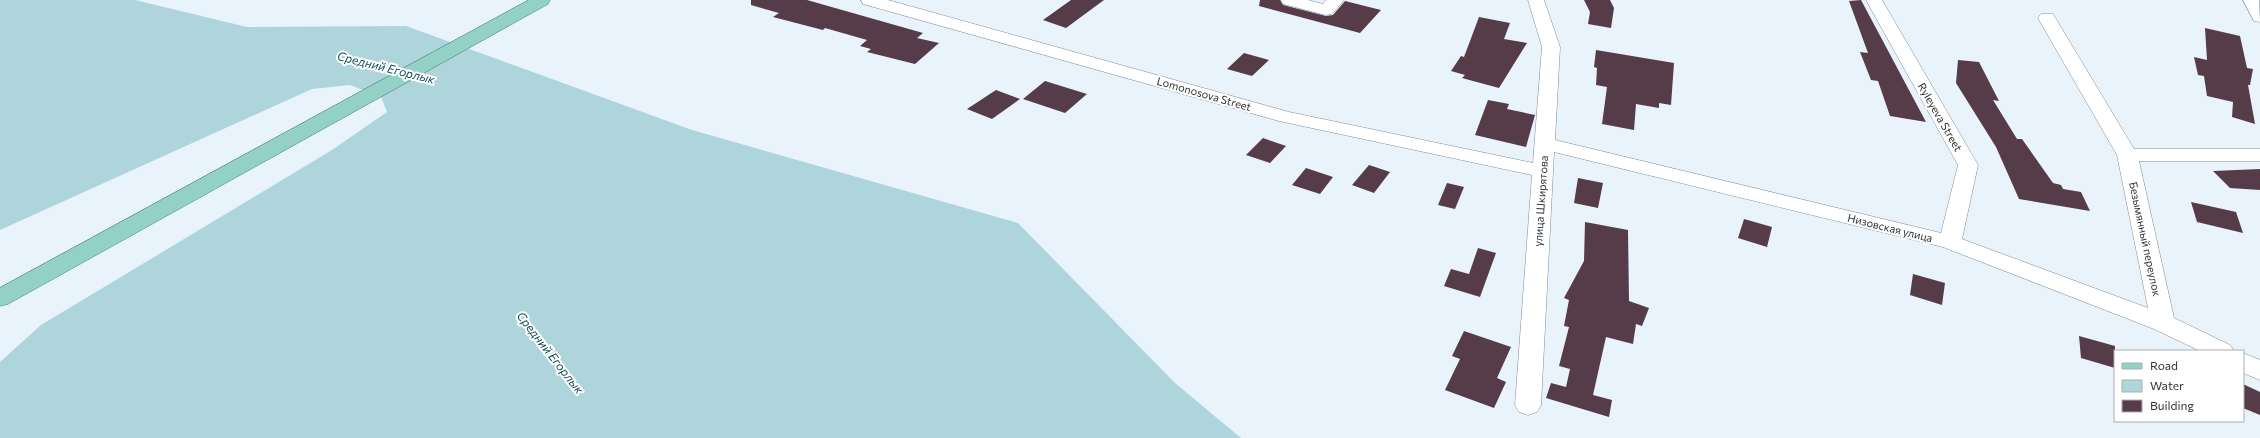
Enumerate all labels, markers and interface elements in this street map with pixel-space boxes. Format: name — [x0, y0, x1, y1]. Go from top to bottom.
water label: Средний Егорлык — [336, 48, 437, 86]
street label: Lomonosova Street — [1155, 74, 1253, 113]
street label: Ryleyeva Street — [1916, 80, 1966, 154]
street label: улица Шкирятова — [1531, 155, 1550, 247]
street label: Безымянный переулок — [2127, 180, 2164, 297]
street label: Низовская улица — [1846, 211, 1934, 244]
water label: Средний Егорлык — [514, 309, 587, 397]
legend — [2114, 350, 2244, 422]
text: Road — [2150, 358, 2178, 372]
text: Water — [2150, 378, 2184, 392]
text: Building — [2150, 398, 2194, 412]

